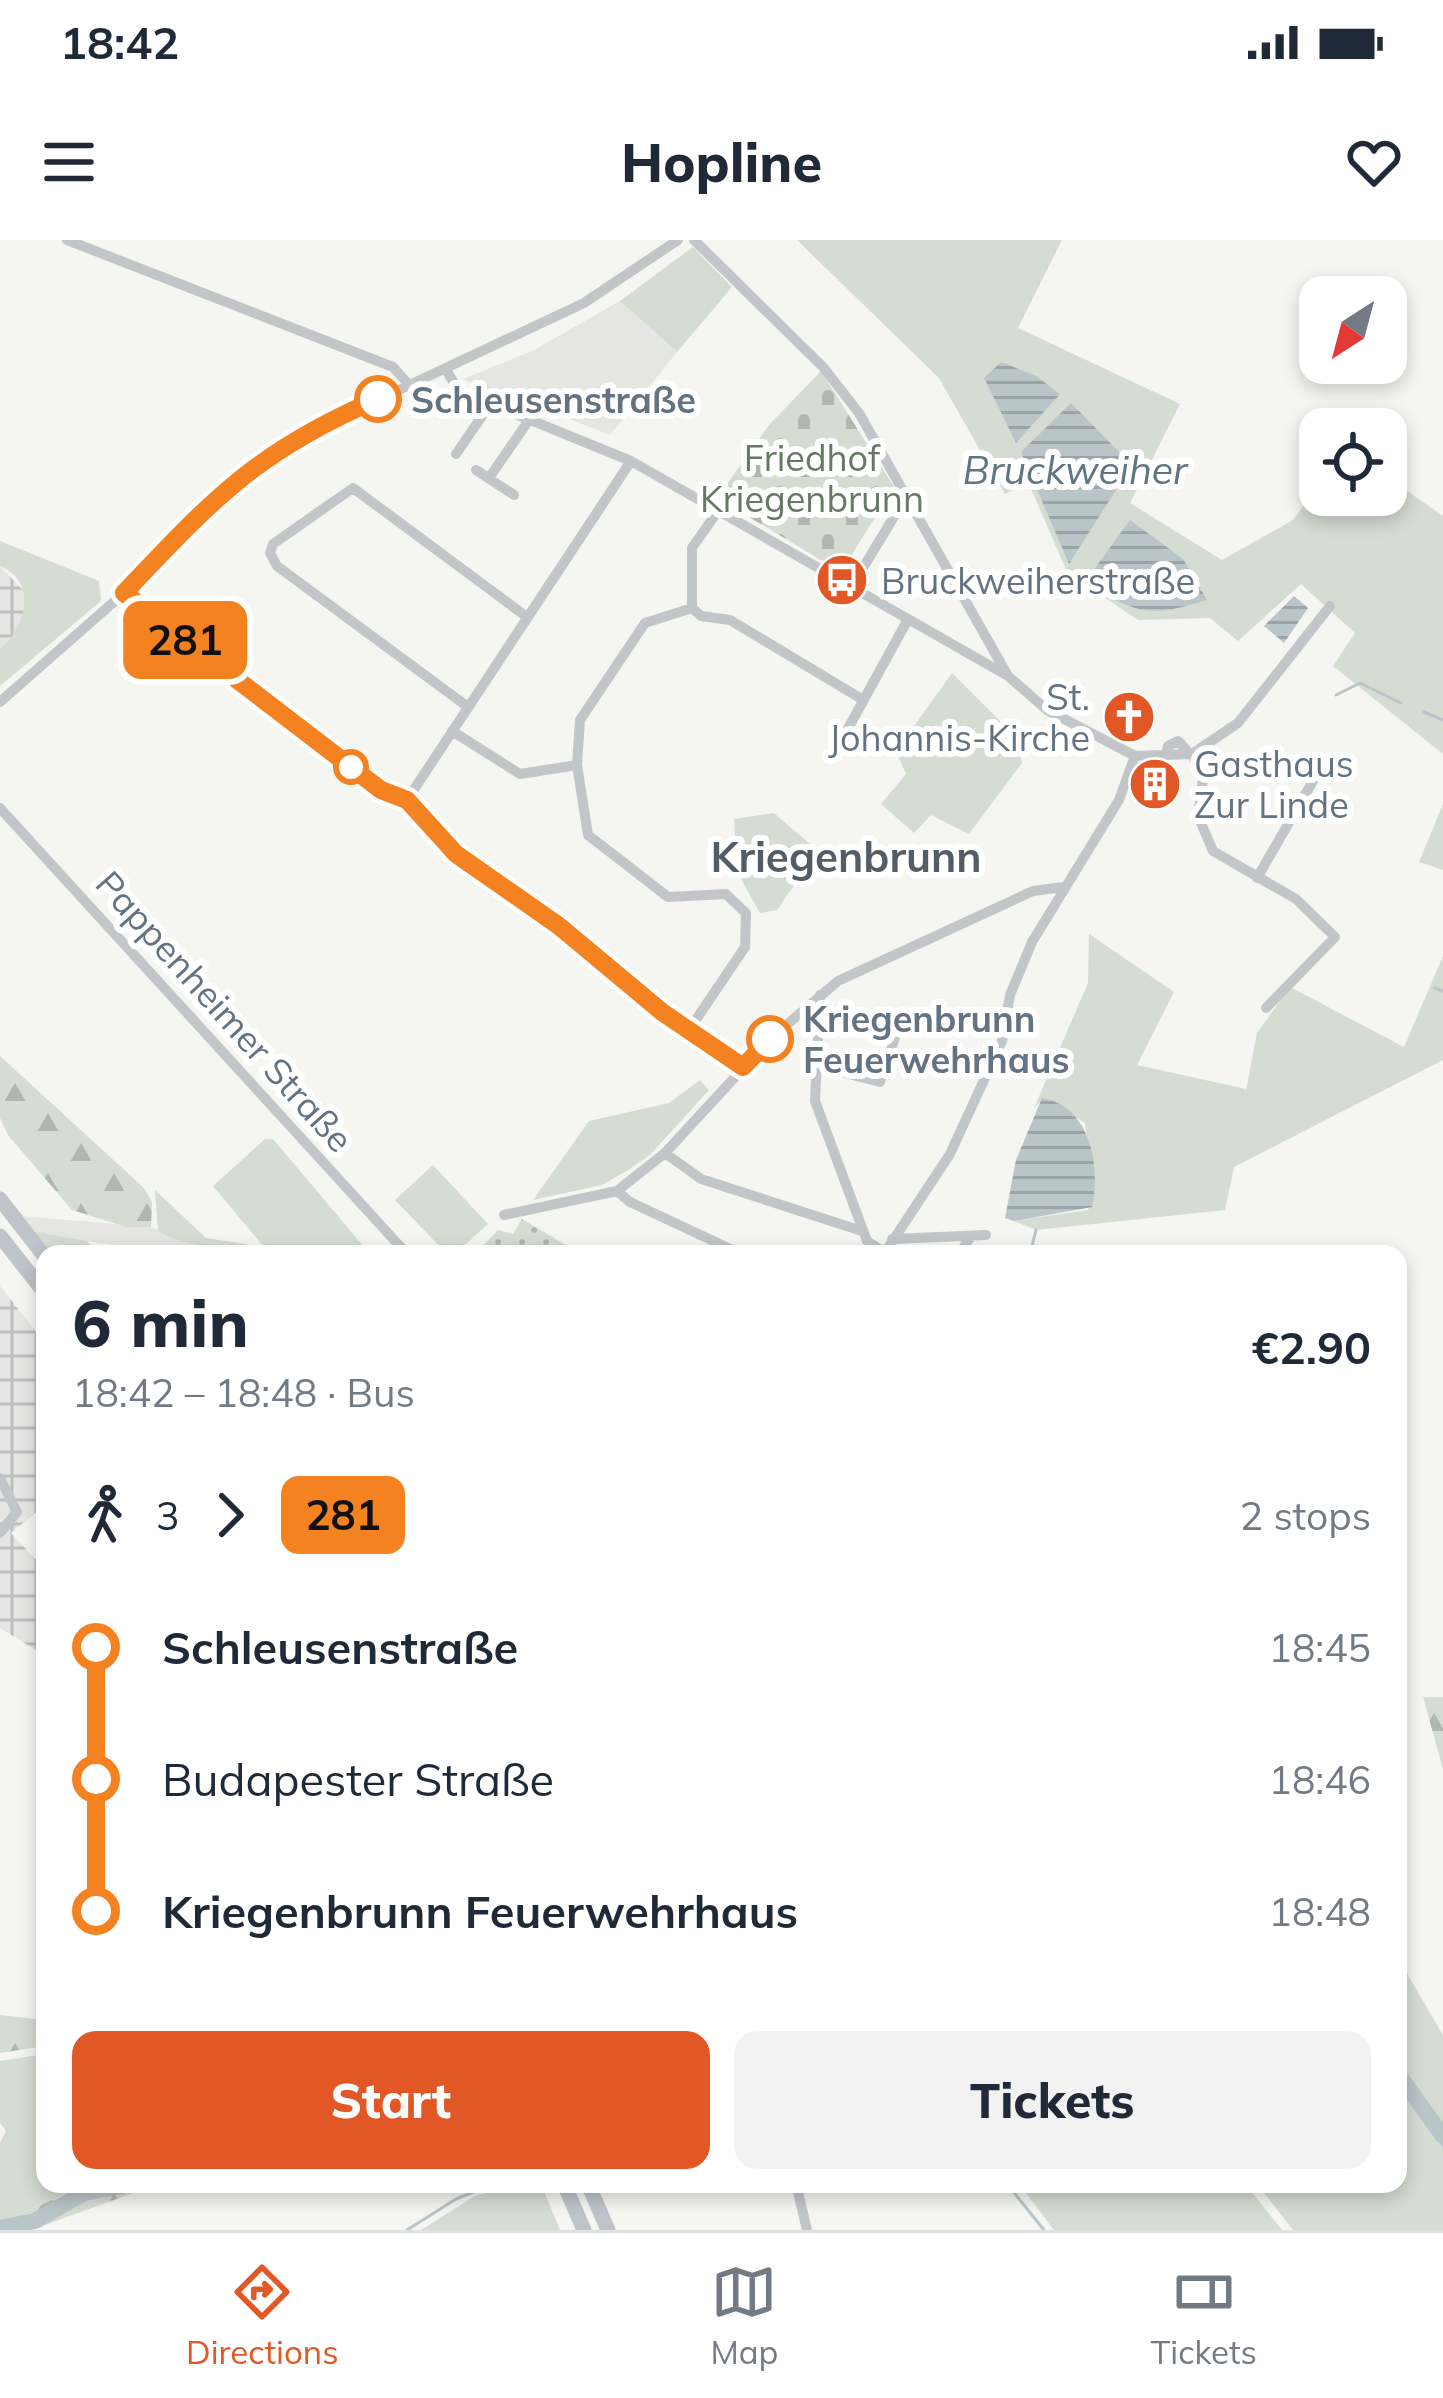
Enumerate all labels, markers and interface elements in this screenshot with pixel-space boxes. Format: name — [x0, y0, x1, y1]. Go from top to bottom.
text: 18:42 — [60, 14, 179, 70]
text: Hopline — [621, 128, 822, 196]
icon: menu — [36, 129, 102, 195]
icon: heart — [1341, 129, 1407, 195]
north arrow — [1299, 276, 1407, 384]
map controls — [1299, 276, 1407, 516]
marker: Schleusenstraße — [356, 377, 400, 421]
place label: Schleusenstraße — [411, 377, 696, 422]
button: locate — [1299, 408, 1407, 516]
park label: Friedhof Kriegenbrunn — [700, 435, 924, 521]
water label: Bruckweiher — [963, 445, 1189, 494]
bus stop icon: Bruckweiherstraße — [814, 552, 870, 608]
place label: Bruckweiherstraße — [881, 558, 1195, 603]
line badge: 281 — [116, 601, 254, 679]
text: 281 — [147, 613, 223, 666]
place label: St. Johannis-Kirche — [828, 674, 1090, 760]
church icon: St. Johannis-Kirche — [1101, 689, 1157, 745]
place label: Gasthaus Zur Linde — [1194, 741, 1354, 827]
unlabelled marker — [335, 751, 367, 783]
building icon: Gasthaus Zur Linde — [1127, 756, 1183, 812]
district label: Kriegenbrunn — [710, 830, 982, 883]
street label: Pappenheimer Straße — [87, 861, 363, 1161]
place label: Kriegenbrunn Feuerwehrhaus — [803, 996, 1070, 1082]
marker: Kriegenbrunn Feuerwehrhaus — [748, 1017, 792, 1061]
text: 6 min — [72, 1281, 249, 1364]
text: €2.90 — [1252, 1319, 1371, 1375]
text: 18:42 – 18:48 · Bus — [72, 1368, 415, 1417]
icon: walk — [72, 1482, 138, 1548]
icon: forward — [197, 1482, 263, 1548]
text: 281 — [305, 1488, 381, 1541]
text: 3 — [156, 1491, 179, 1540]
text: 2 stops — [1240, 1491, 1371, 1540]
text: Schleusenstraße — [162, 1619, 518, 1675]
text: 18:45 — [1269, 1623, 1371, 1672]
text: Budapester Straße — [162, 1751, 554, 1807]
text: 18:46 — [1269, 1755, 1371, 1804]
text: Kriegenbrunn Feuerwehrhaus — [162, 1883, 798, 1939]
text: 18:48 — [1269, 1887, 1371, 1936]
button: Start — [72, 2031, 710, 2169]
button: Tickets — [734, 2031, 1371, 2169]
tab: Directions — [186, 2259, 339, 2372]
tab: Map — [711, 2259, 778, 2372]
tab: Tickets — [1150, 2259, 1257, 2372]

